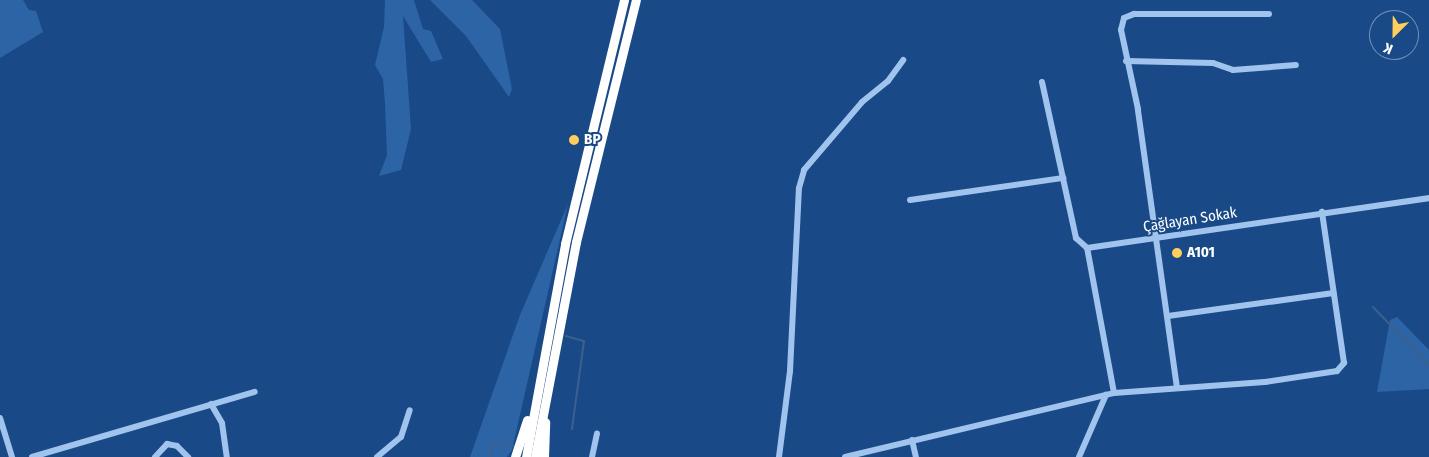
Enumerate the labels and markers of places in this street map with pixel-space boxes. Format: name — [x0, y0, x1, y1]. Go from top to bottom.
place label: BP — [584, 131, 601, 149]
marker: BP — [568, 134, 580, 146]
place label: A101 — [1187, 244, 1215, 262]
marker: A101 — [1171, 247, 1183, 259]

